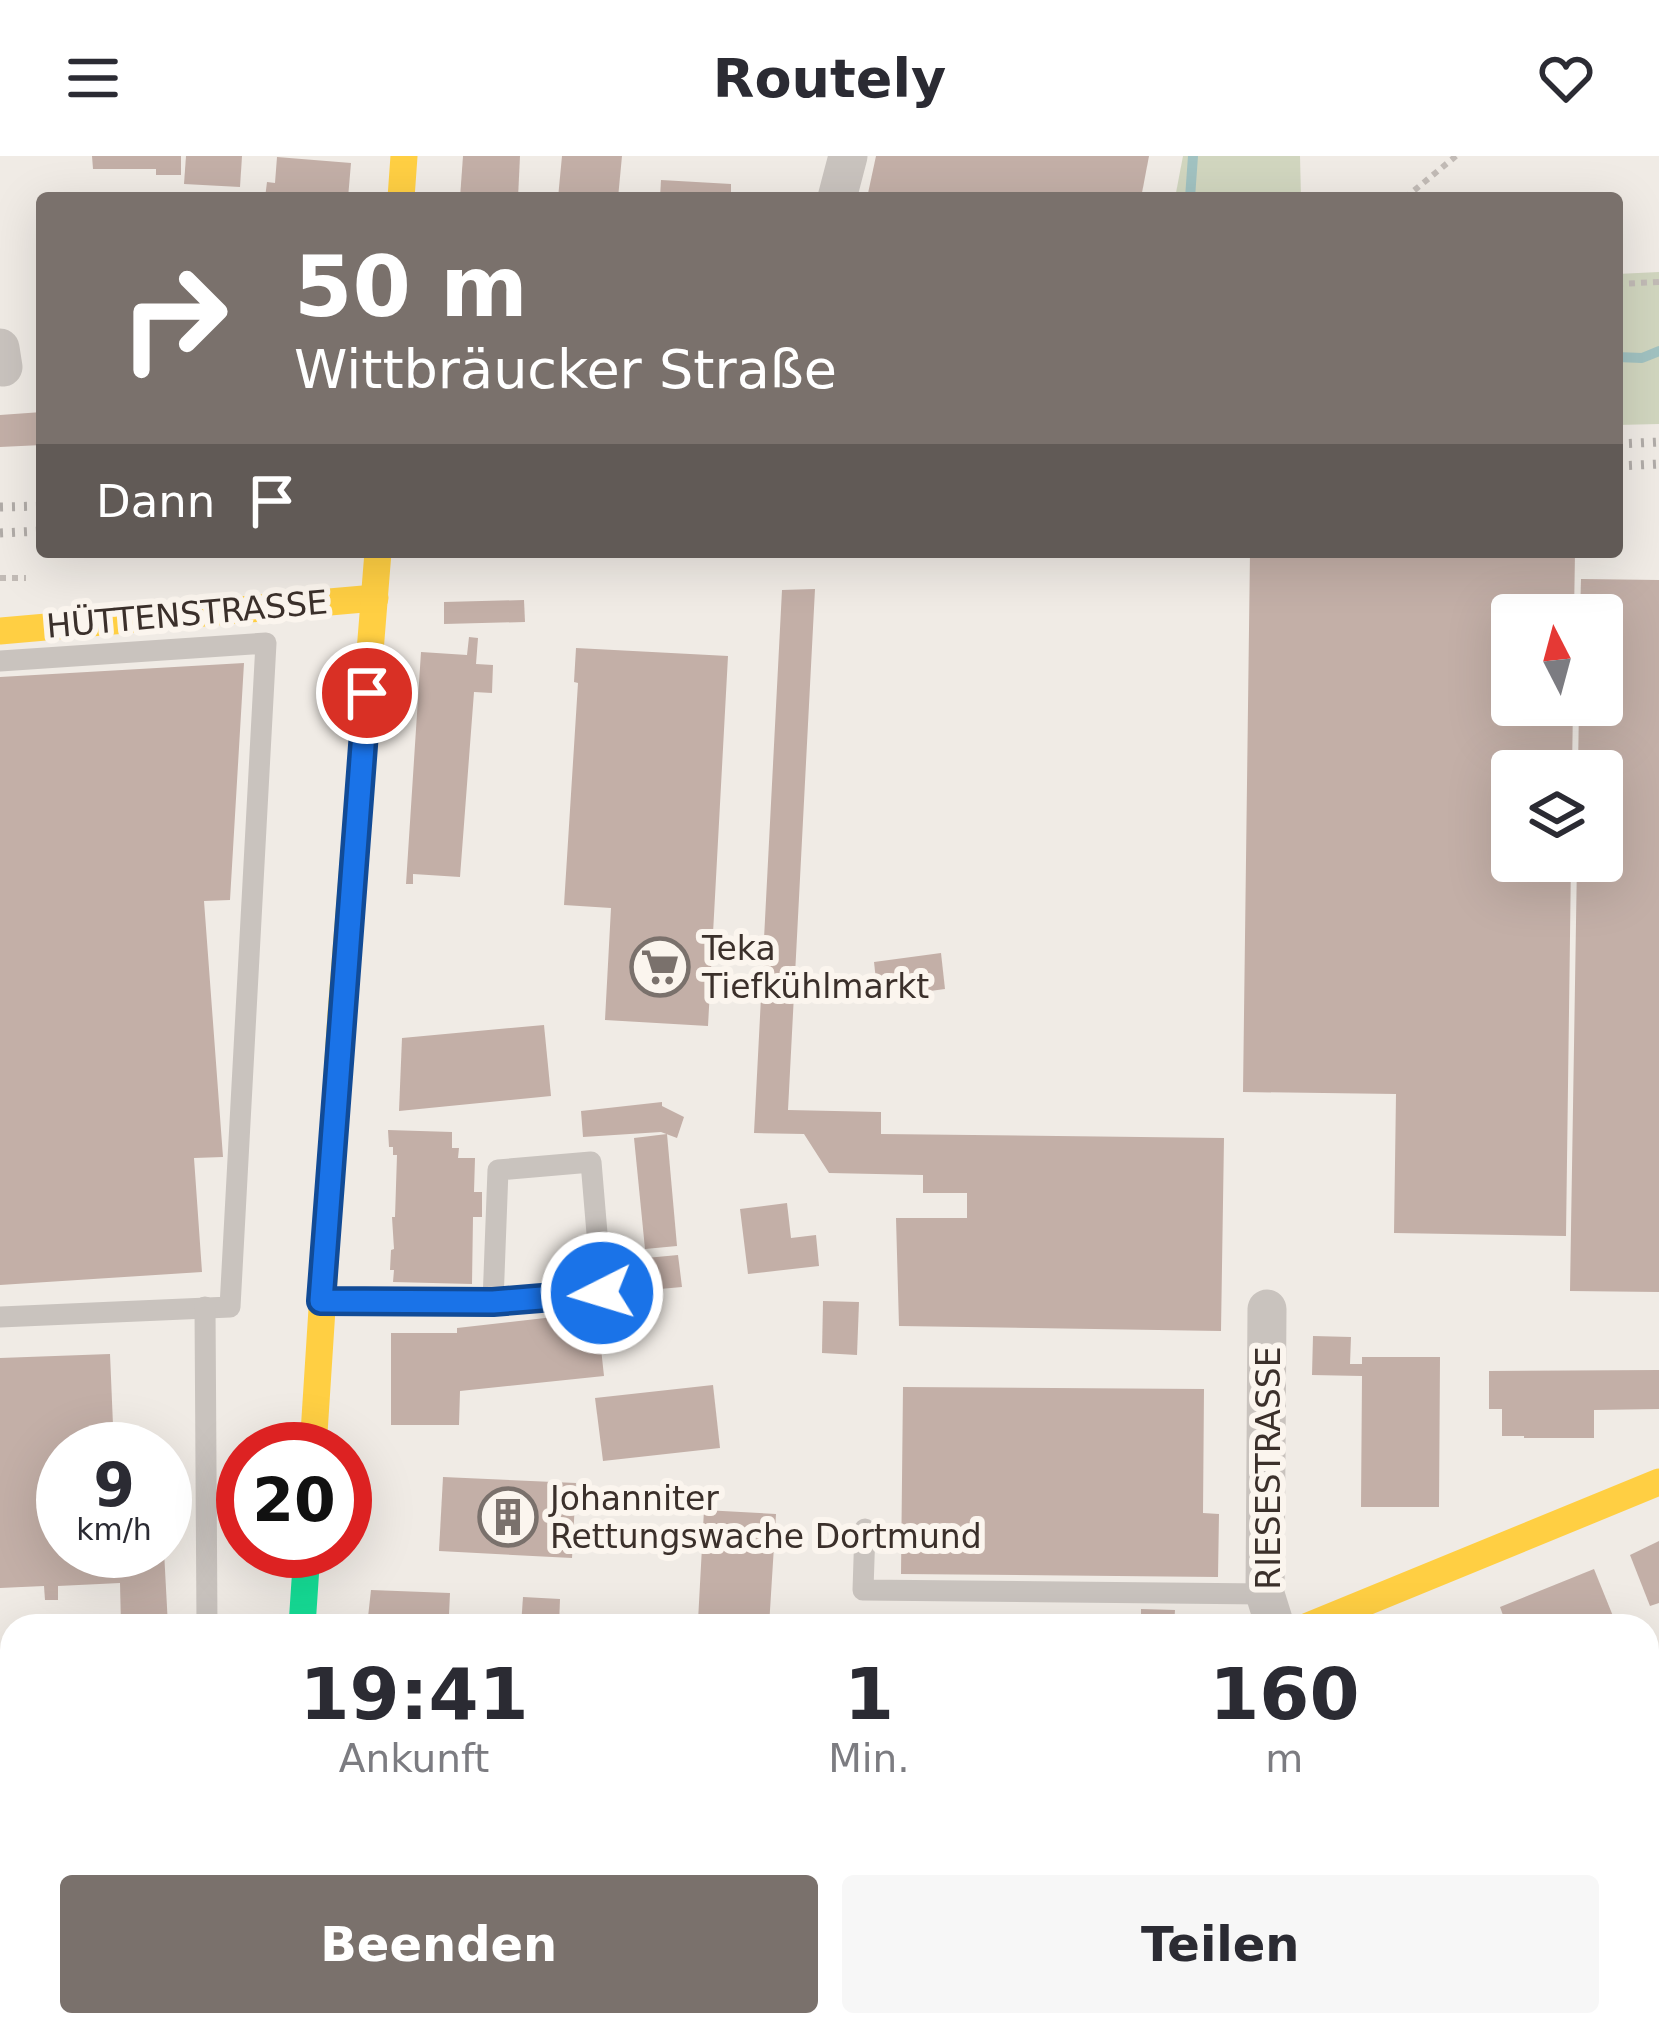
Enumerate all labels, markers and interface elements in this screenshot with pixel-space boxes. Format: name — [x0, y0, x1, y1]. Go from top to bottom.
icon: menu — [60, 45, 126, 111]
icon: heart — [1533, 45, 1599, 111]
text: Routely — [713, 47, 946, 110]
text: 50 m — [294, 238, 528, 336]
icon: right — [96, 240, 252, 396]
text: Wittbräucker Straße — [294, 338, 837, 401]
icon: arrive — [239, 468, 305, 534]
text: Dann — [96, 475, 215, 528]
street label: HÜTTENSTRASSE — [45, 581, 329, 646]
north arrow — [1491, 594, 1623, 726]
map controls — [1491, 594, 1623, 882]
pin — [316, 642, 418, 744]
icon: arrive — [334, 660, 400, 726]
button: layers — [1491, 750, 1623, 882]
place label: Teka Tiefkühlmarkt — [701, 929, 929, 1006]
supermarket icon: Teka Tiefkühlmarkt — [629, 936, 691, 998]
position arrow — [539, 1230, 665, 1356]
street label: RIESESTRASSE — [1249, 1346, 1288, 1590]
speed limit sign: 20 — [216, 1422, 372, 1578]
text: 9 — [93, 1450, 135, 1520]
place label: Johanniter Rettungswache Dortmund — [548, 1479, 982, 1556]
building icon: Johanniter Rettungswache Dortmund — [477, 1486, 539, 1548]
text: km/h — [76, 1512, 152, 1547]
text: 19:41 — [299, 1652, 529, 1736]
text: 1 — [844, 1652, 894, 1736]
text: 160 — [1209, 1652, 1360, 1736]
text: Ankunft — [339, 1736, 489, 1781]
text: Min. — [828, 1736, 910, 1781]
text: m — [1265, 1736, 1303, 1781]
button: Beenden — [60, 1875, 818, 2013]
button: Teilen — [842, 1875, 1599, 2013]

